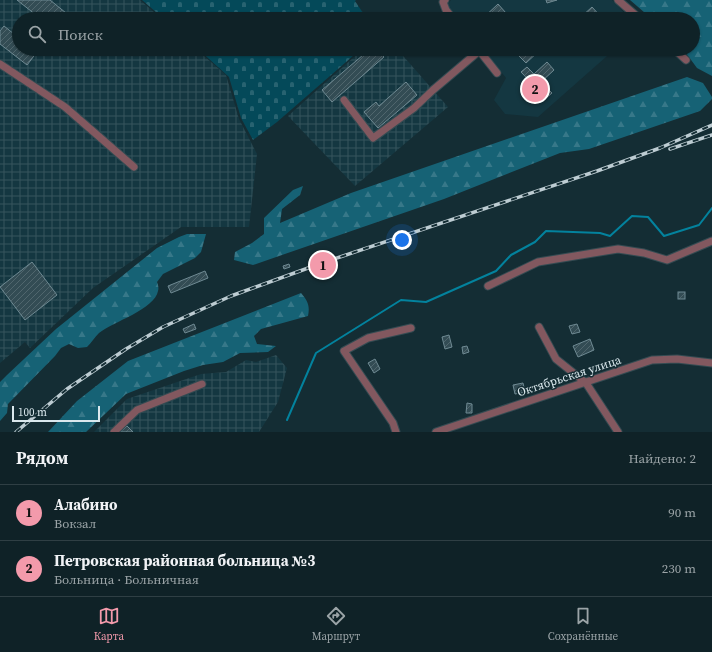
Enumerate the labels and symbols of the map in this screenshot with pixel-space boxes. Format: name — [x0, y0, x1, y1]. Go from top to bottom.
pin: 2 — [522, 74, 548, 104]
your location — [392, 230, 412, 250]
pin: 1 — [310, 250, 336, 280]
street label: Октябрьская улица — [515, 351, 624, 400]
scale bar — [12, 404, 100, 423]

